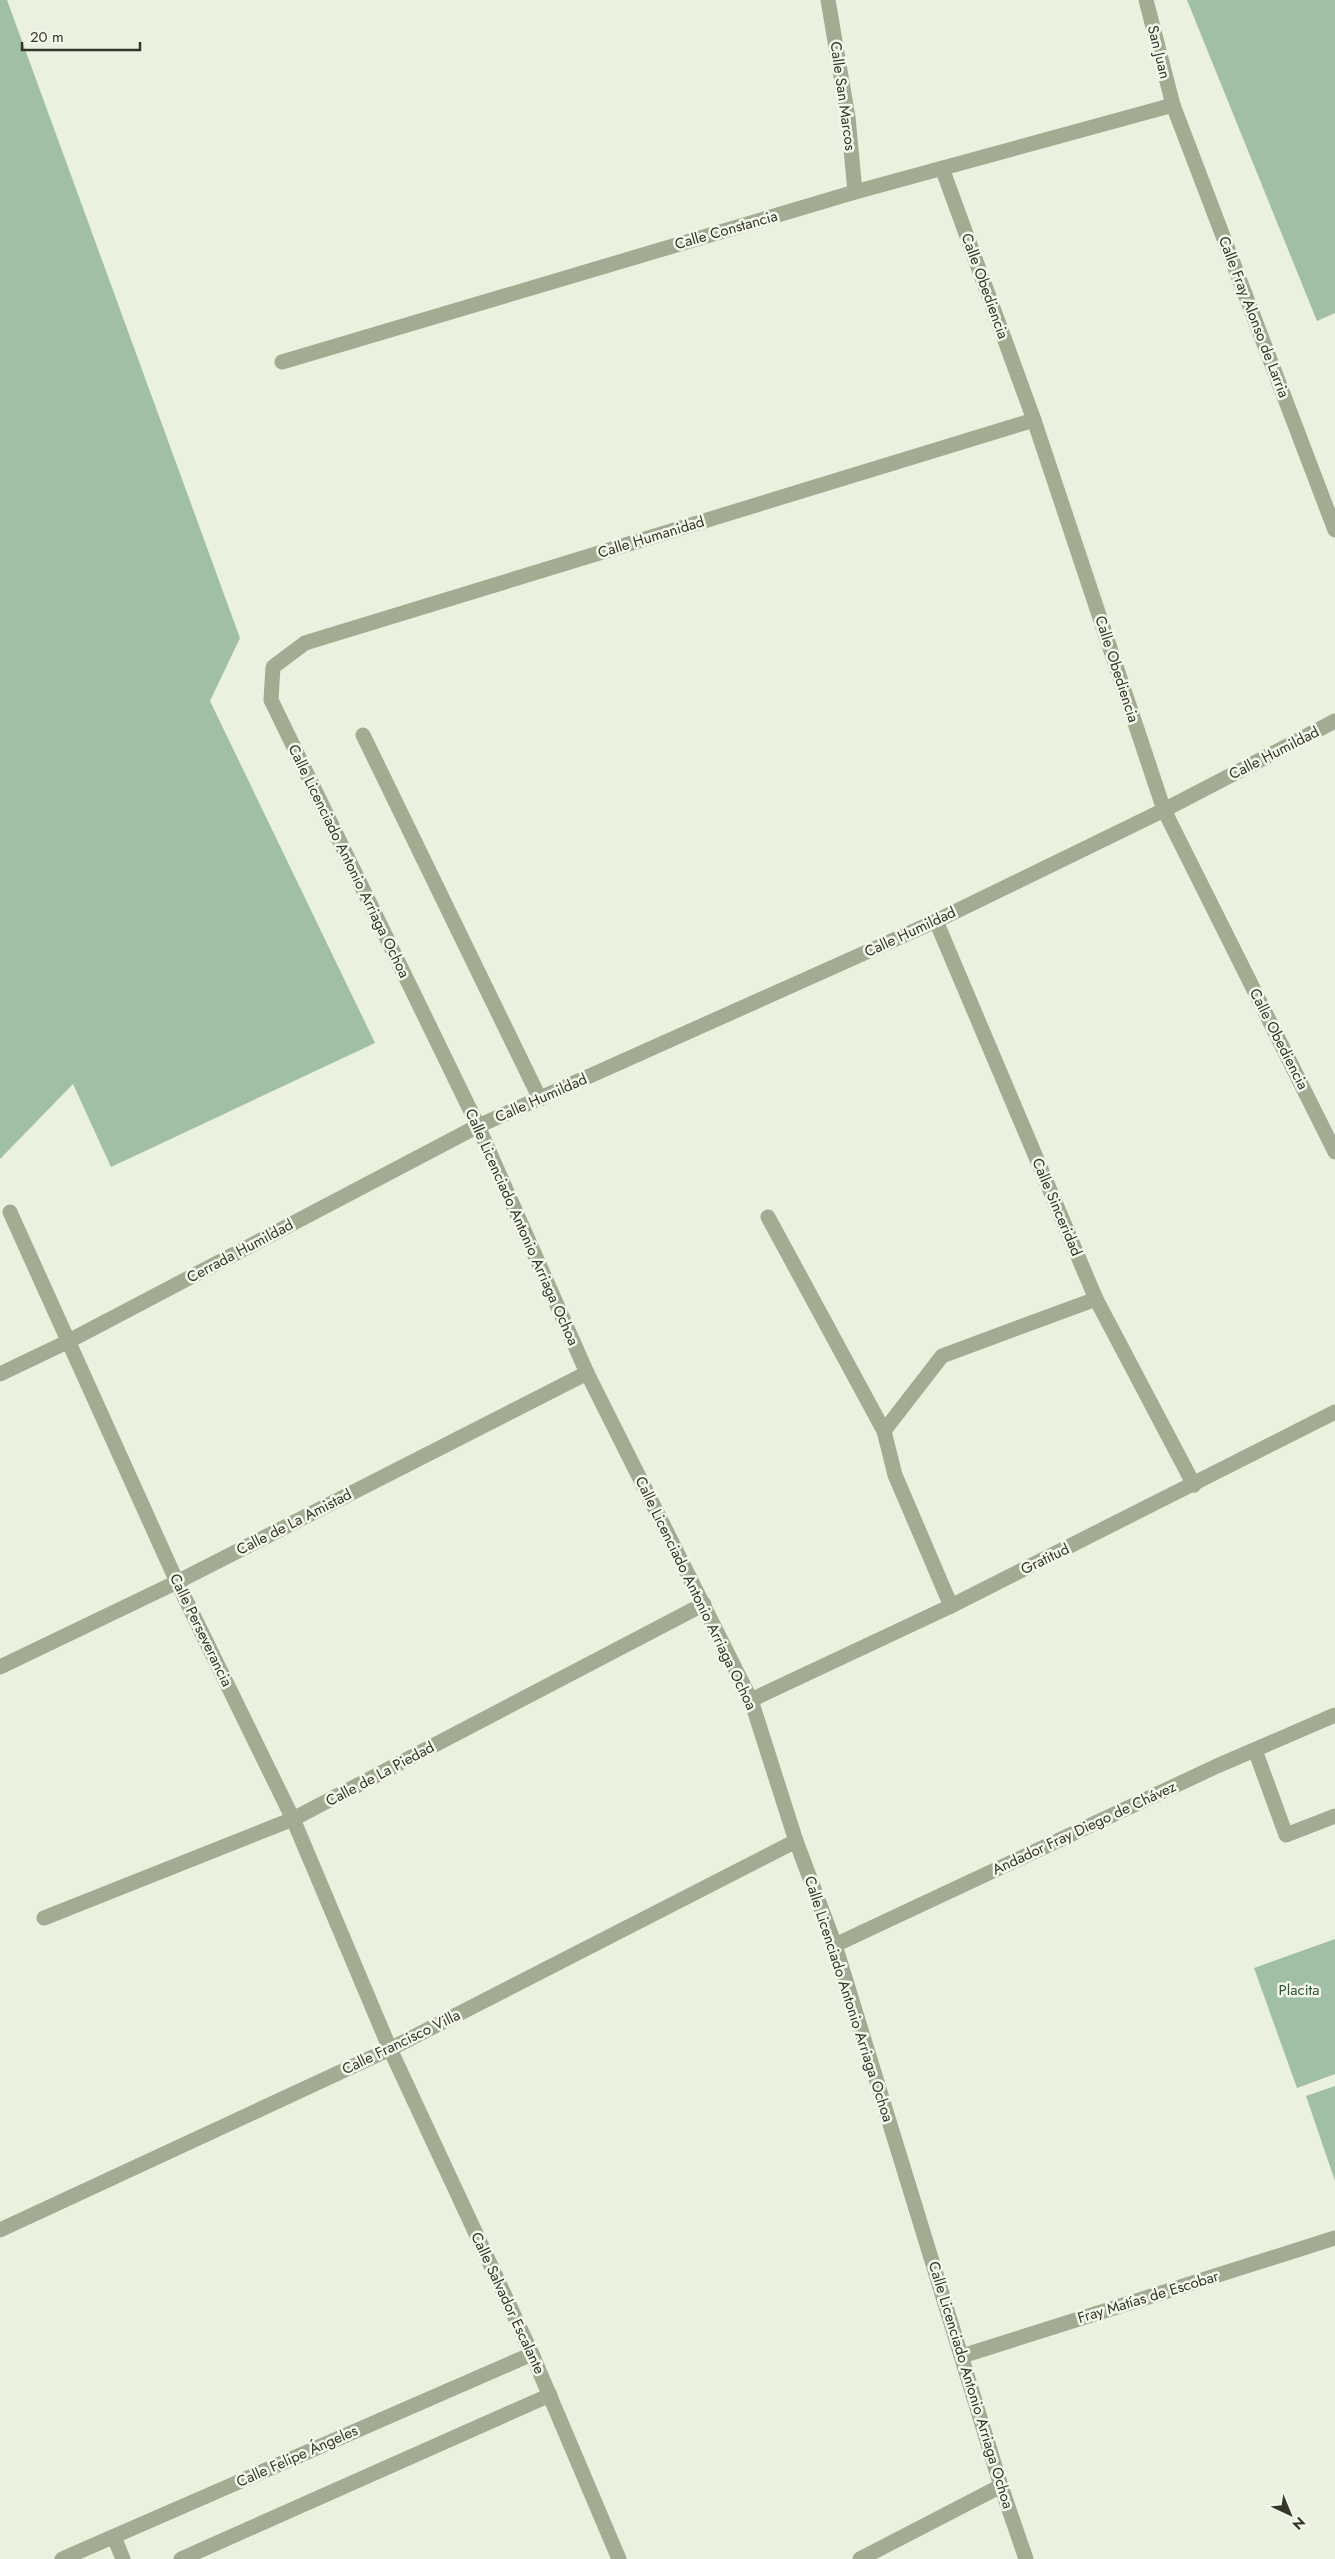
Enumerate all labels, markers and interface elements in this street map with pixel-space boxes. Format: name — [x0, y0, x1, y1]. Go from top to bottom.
scale bar — [22, 20, 140, 52]
street label: San Juan — [1142, 23, 1176, 81]
text: 20 m — [30, 26, 64, 48]
street label: Calle San Marcos — [824, 40, 862, 152]
street label: Calle Constancia — [672, 205, 780, 255]
street label: Calle Obediencia — [956, 230, 1014, 342]
street label: Calle Fray Alonso de Larria — [1213, 233, 1295, 401]
street label: Calle Humanidad — [595, 510, 707, 564]
street label: Calle Obediencia — [1089, 613, 1145, 725]
street label: Calle Humildad — [1225, 721, 1323, 785]
street label: Calle Licenciado Antonio Arriaga Ochoa — [283, 740, 415, 982]
street label: Calle Humildad — [861, 901, 959, 963]
street label: Calle Obediencia — [1244, 985, 1314, 1093]
street label: Calle Humildad — [491, 1068, 591, 1128]
street label: Calle Licenciado Antonio Arriaga Ochoa — [460, 1105, 584, 1349]
street label: Calle Sinceridad — [1026, 1154, 1088, 1260]
street label: Cerrada Humildad — [183, 1214, 297, 1288]
street label: Calle Licenciado Antonio Arriaga Ochoa — [630, 1472, 762, 1714]
street label: Calle de La Amistad — [233, 1483, 355, 1561]
street label: Gratitud — [1017, 1538, 1073, 1580]
street label: Calle Perseverancia — [164, 1570, 238, 1690]
street label: Calle de La Piedad — [322, 1736, 438, 1812]
street label: Andador Fray Diego de Chávez — [989, 1776, 1180, 1880]
street label: Calle Licenciado Antonio Arriaga Ochoa — [799, 1873, 899, 2125]
park label: Placita — [1279, 1979, 1319, 2001]
street label: Calle Francisco Villa — [338, 2004, 464, 2080]
street label: Calle Salvador Escalante — [465, 2228, 551, 2378]
street label: Calle Licenciado Antonio Arriaga Ochoa — [923, 2259, 1019, 2511]
street label: Fray Matías de Escobar — [1075, 2265, 1222, 2329]
street label: Calle Felipe Ángeles — [233, 2419, 361, 2493]
north arrow — [1265, 2489, 1315, 2539]
text: N — [1288, 2512, 1310, 2534]

